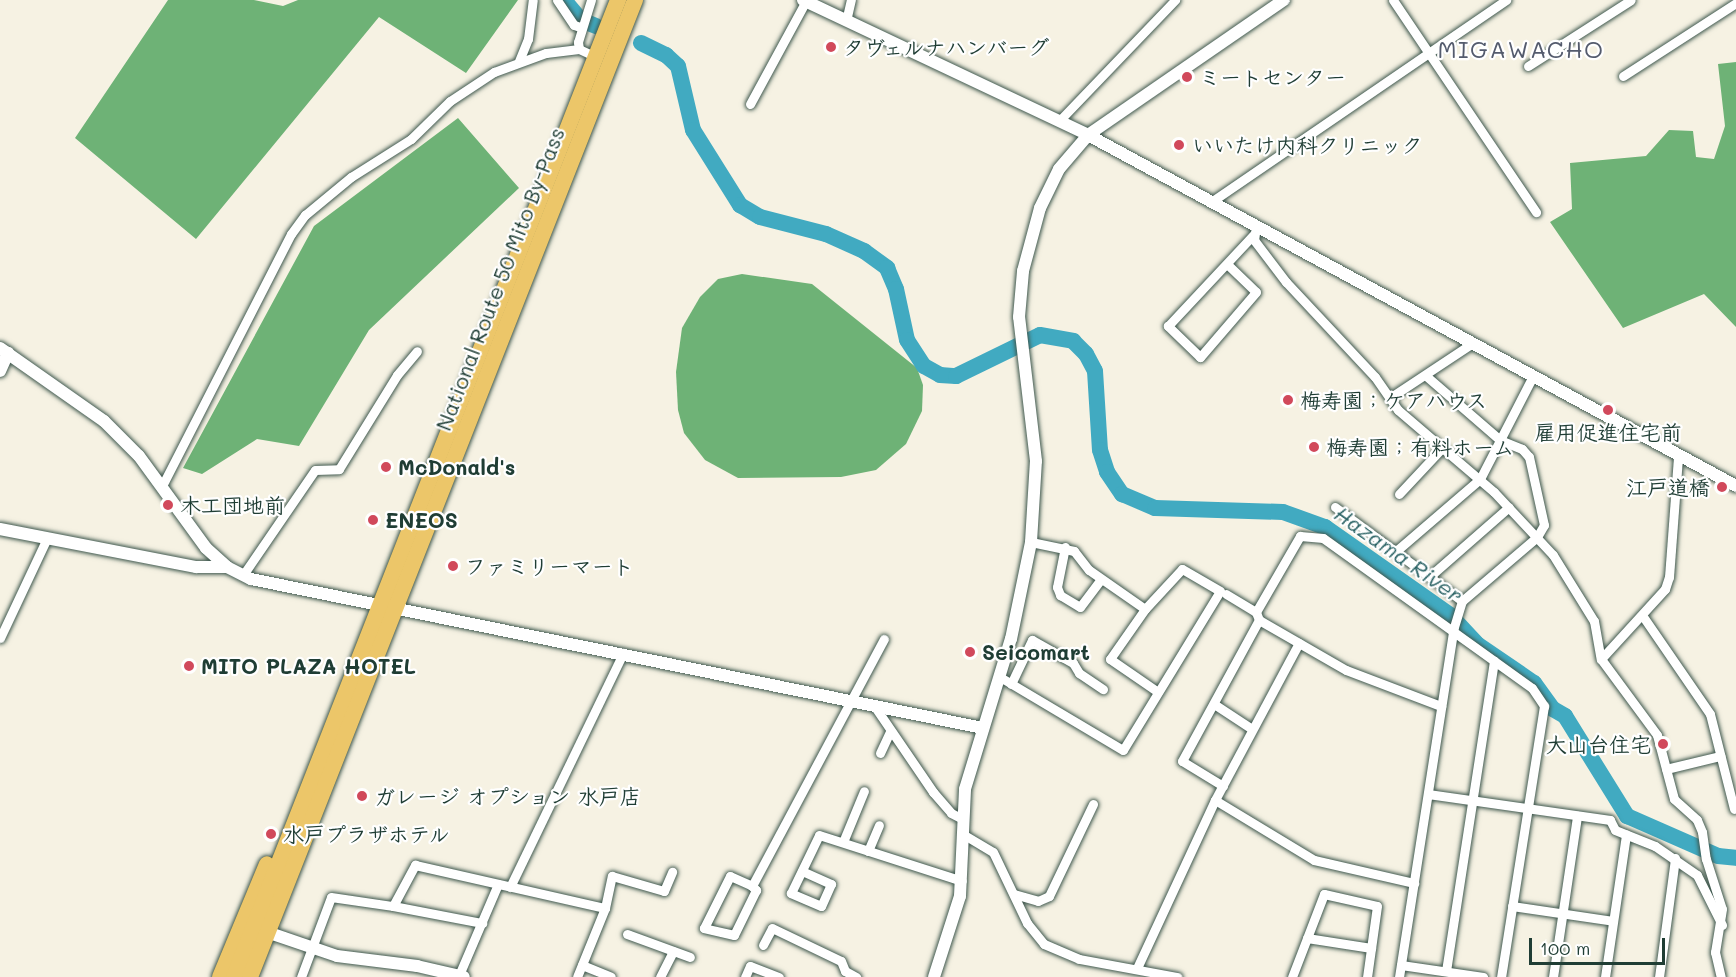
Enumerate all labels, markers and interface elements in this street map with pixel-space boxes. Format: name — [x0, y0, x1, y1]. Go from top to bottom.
place label: タヴェルナハンバーグ — [843, 34, 1053, 60]
district label: MIGAWACHO — [1437, 35, 1605, 63]
marker: タヴェルナハンバーグ — [824, 40, 838, 54]
place label: ミートセンター — [1199, 64, 1346, 90]
marker: ミートセンター — [1180, 70, 1194, 84]
street label: National Route 50 Mito By-Pass — [430, 124, 570, 434]
place label: いいたけ内科クリニック — [1192, 132, 1423, 158]
marker: いいたけ内科クリニック — [1170, 136, 1188, 154]
place label: 梅寿園；ケアハウス — [1300, 387, 1489, 413]
marker: 梅寿園；ケアハウス — [1281, 393, 1295, 407]
marker: 雇用促進住宅前 — [1601, 403, 1615, 417]
place label: 雇用促進住宅前 — [1535, 419, 1681, 445]
place label: 梅寿園；有料ホーム — [1326, 434, 1515, 460]
marker: 梅寿園；有料ホーム — [1307, 440, 1321, 454]
place label: McDonald's — [398, 454, 515, 480]
marker: McDonald's — [379, 460, 393, 474]
place label: 江戸道橋 — [1626, 474, 1710, 500]
marker: 江戸道橋 — [1715, 480, 1729, 494]
place label: 木工団地前 — [180, 492, 285, 518]
marker: 木工団地前 — [161, 498, 175, 512]
water label: Hazama River — [1330, 500, 1468, 608]
place label: ENEOS — [385, 507, 458, 533]
marker: ENEOS — [366, 513, 380, 527]
place label: ファミリーマート — [465, 553, 633, 579]
marker: ファミリーマート — [446, 559, 460, 573]
place label: Seicomart — [982, 639, 1090, 665]
marker: Seicomart — [963, 645, 977, 659]
place label: MITO PLAZA HOTEL — [201, 653, 416, 679]
marker: MITO PLAZA HOTEL — [182, 659, 196, 673]
place label: 大山台住宅 — [1546, 731, 1651, 757]
marker: 大山台住宅 — [1656, 737, 1670, 751]
place label: ガレージ オプション 水戸店 — [374, 783, 642, 809]
marker: ガレージ オプション 水戸店 — [355, 789, 369, 803]
place label: 水戸プラザホテル — [283, 821, 451, 847]
marker: 水戸プラザホテル — [264, 827, 278, 841]
scale bar — [1532, 926, 1668, 964]
text: 100 m — [1540, 936, 1590, 960]

